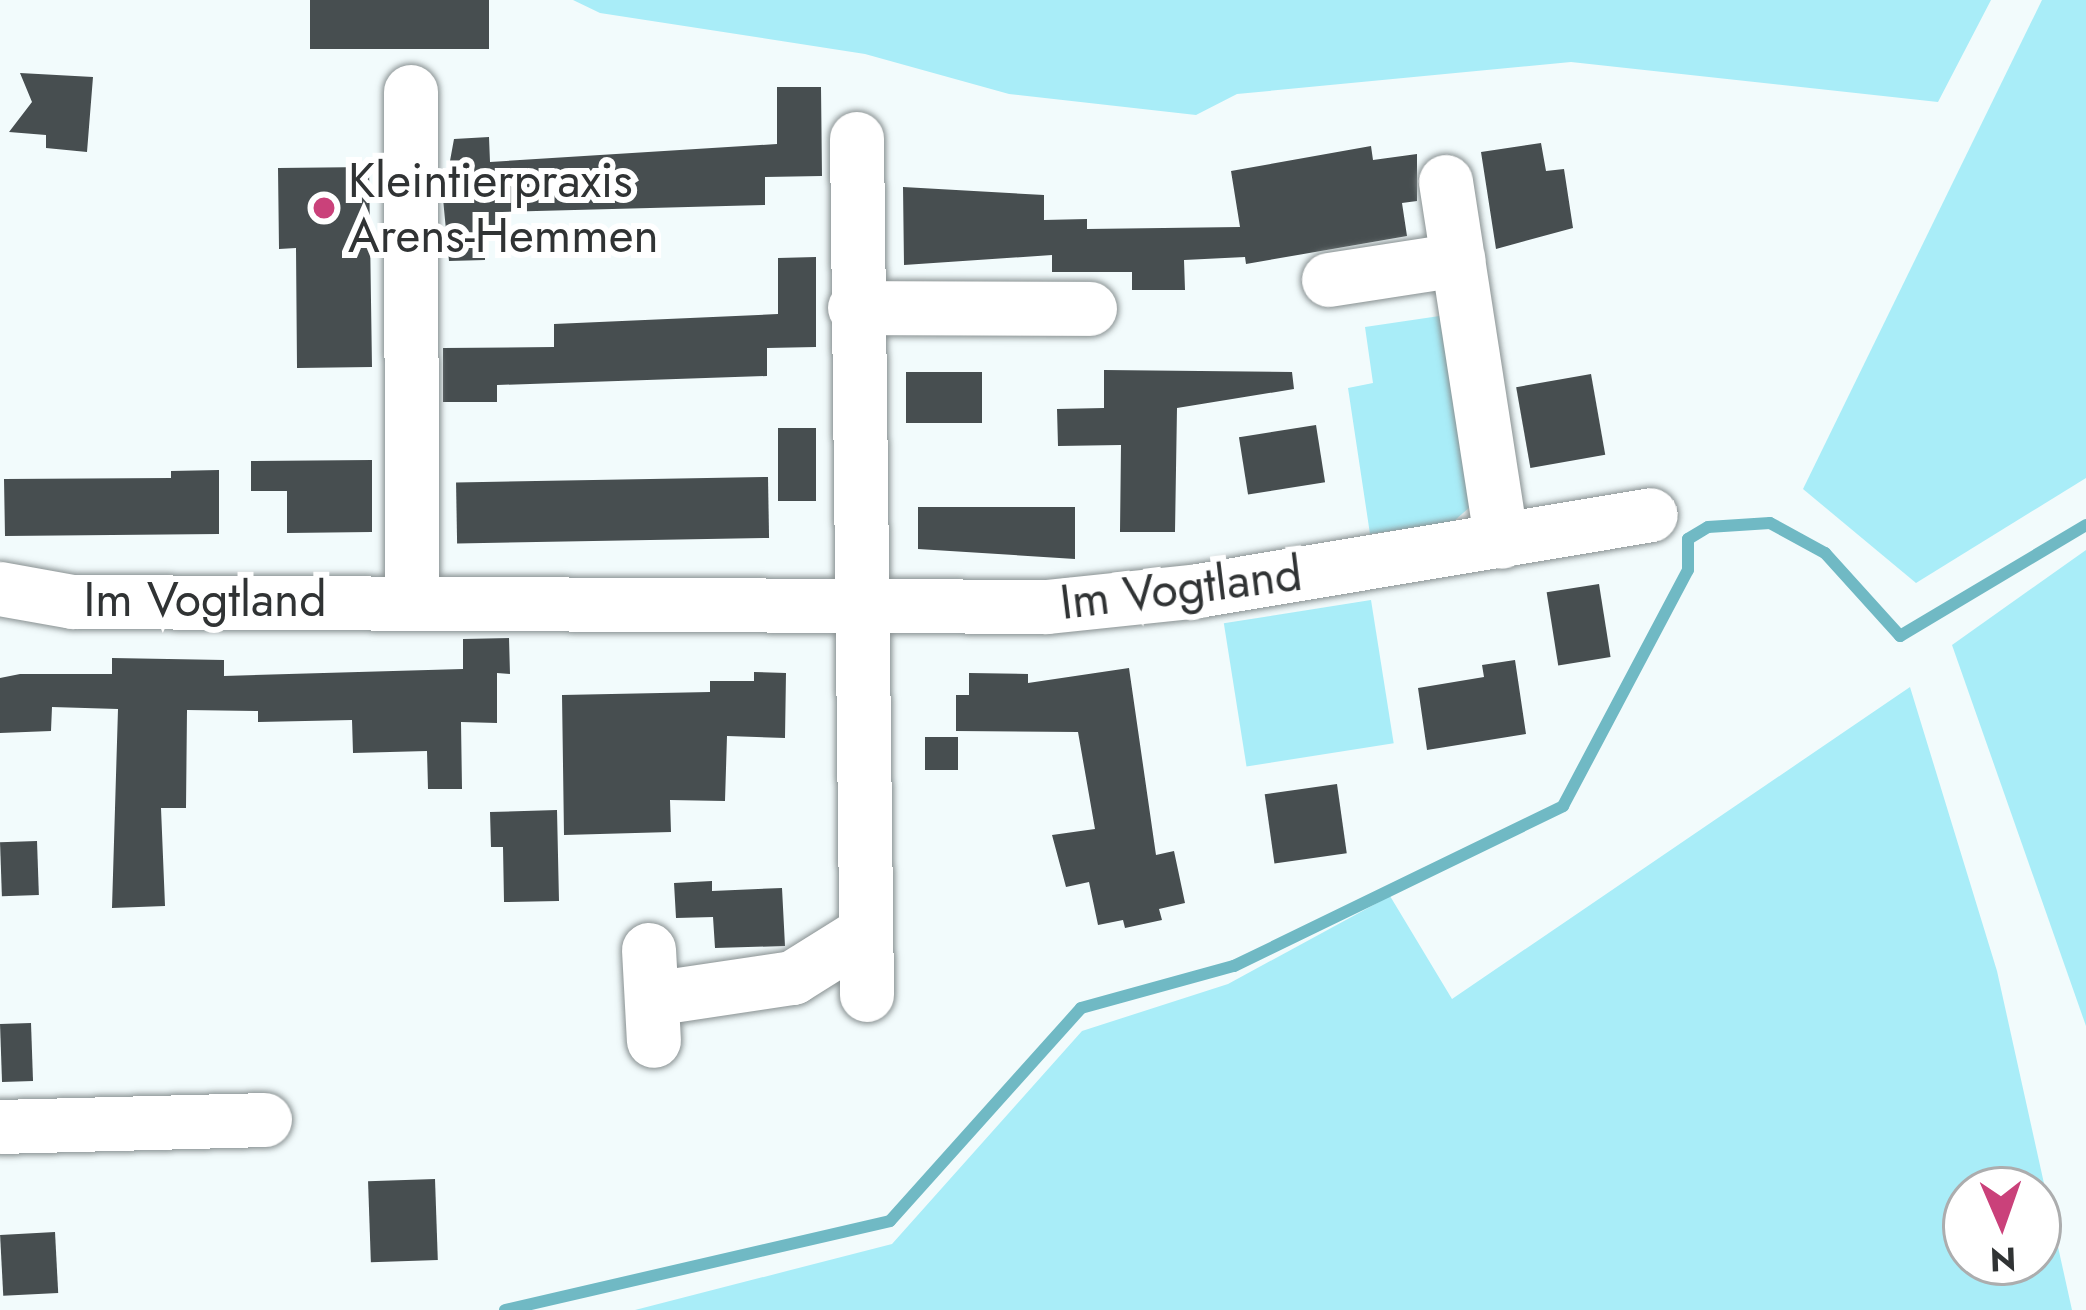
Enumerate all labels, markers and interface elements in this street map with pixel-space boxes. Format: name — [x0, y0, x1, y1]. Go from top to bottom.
place label: Kleintierpraxis Arens-Hemmen — [348, 151, 659, 264]
marker: Kleintierpraxis Arens-Hemmen — [311, 195, 337, 221]
street label: Im Vogtland — [1057, 545, 1305, 631]
street label: Im Vogtland — [83, 571, 327, 629]
north arrow — [1942, 1166, 2062, 1286]
text: N — [1989, 1236, 2017, 1283]

